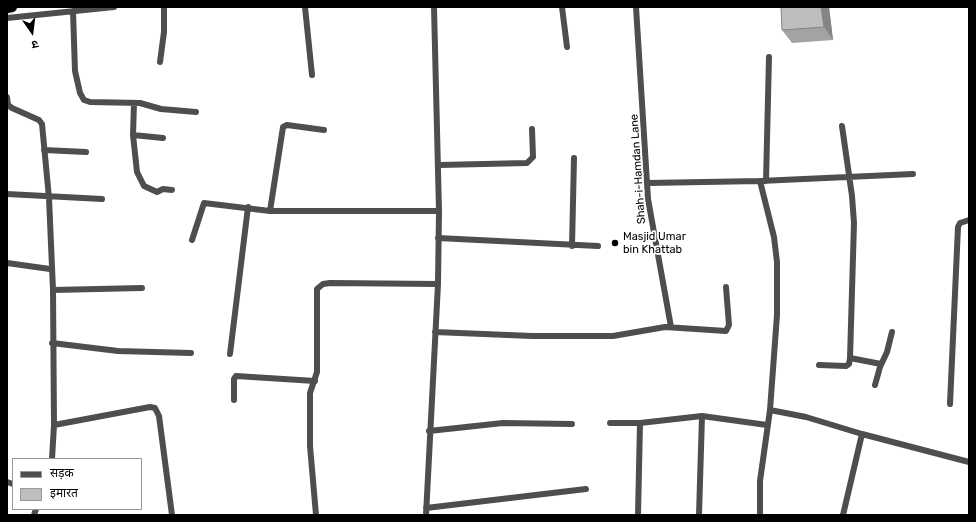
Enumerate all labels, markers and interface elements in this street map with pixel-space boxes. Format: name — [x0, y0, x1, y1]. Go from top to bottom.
north arrow — [12, 12, 52, 52]
text: उ — [30, 37, 40, 51]
street label: Shah-i-Hamdan Lane — [628, 114, 648, 224]
place label: Masjid Umar bin Khattab — [623, 230, 686, 256]
marker: Masjid Umar bin Khattab — [610, 238, 620, 248]
legend — [12, 458, 142, 510]
text: सड़क — [50, 466, 74, 480]
text: इमारत — [50, 486, 78, 500]

